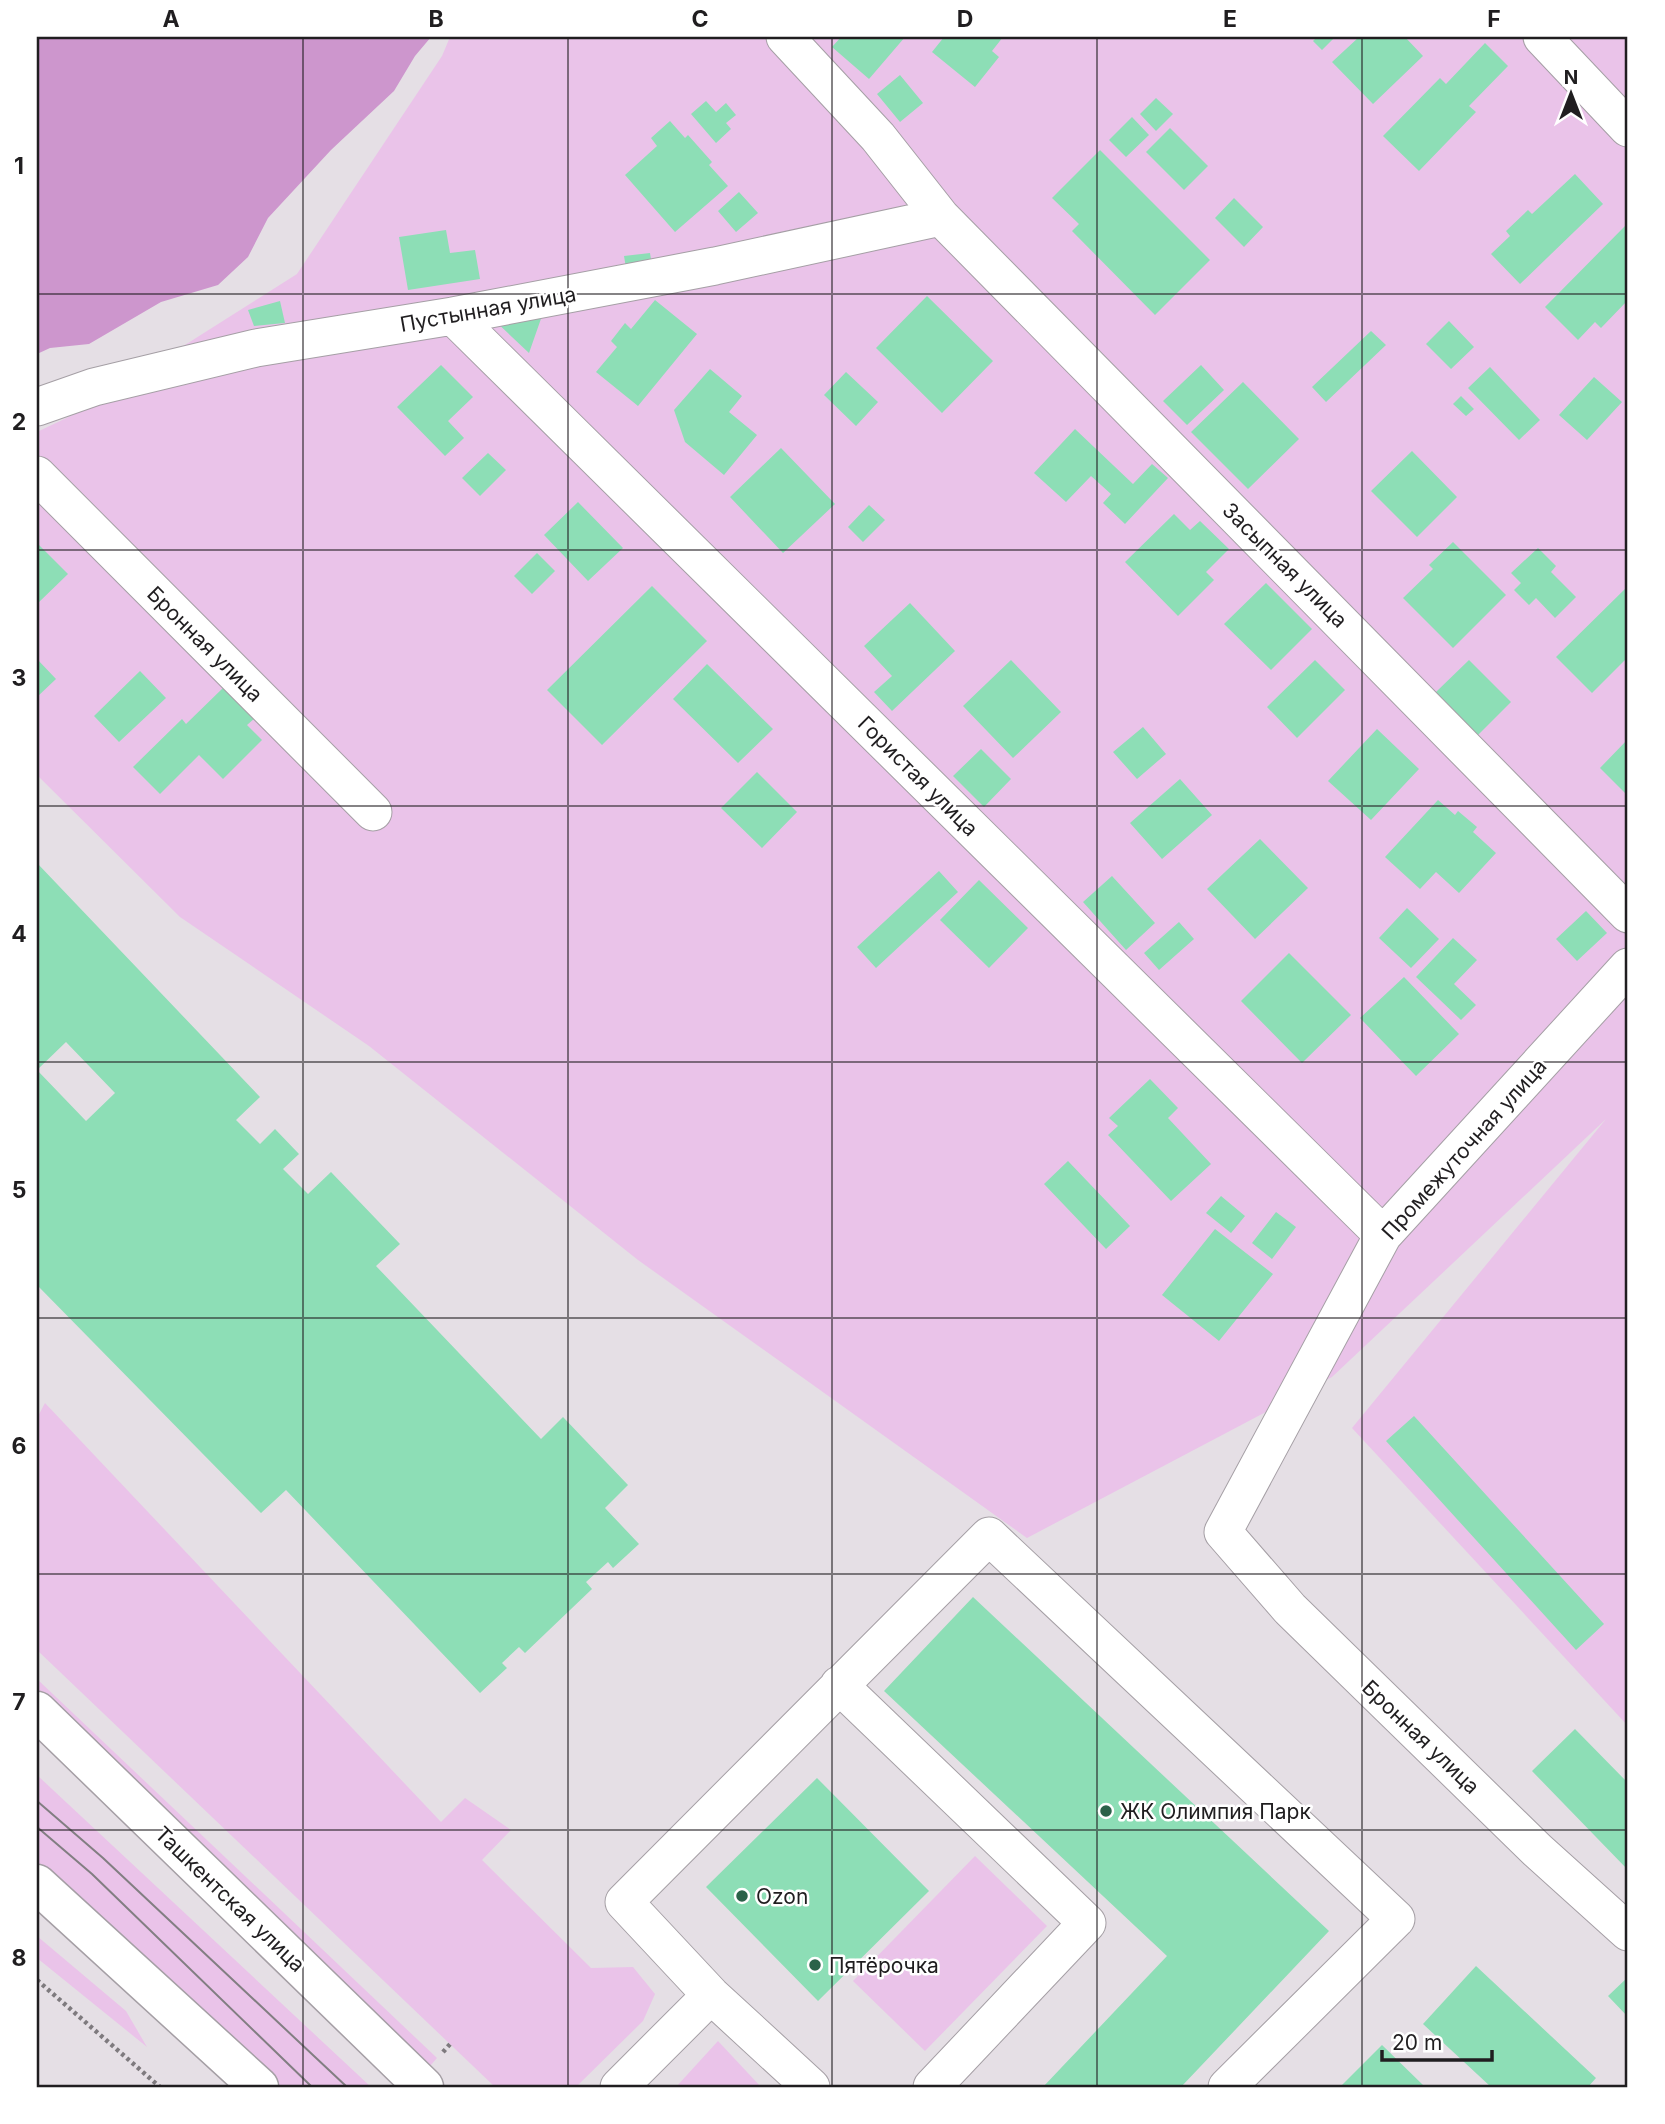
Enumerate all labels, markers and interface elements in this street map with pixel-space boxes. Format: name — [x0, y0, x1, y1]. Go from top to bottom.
text: A — [162, 5, 180, 33]
text: B — [428, 5, 444, 33]
text: C — [691, 5, 709, 33]
text: D — [957, 5, 973, 33]
text: E — [1223, 5, 1237, 33]
text: F — [1487, 5, 1501, 33]
north arrow — [1536, 60, 1606, 130]
text: N — [1564, 66, 1578, 89]
text: 1 — [14, 152, 24, 180]
street label: Пустынная улица — [398, 281, 578, 337]
text: 2 — [12, 408, 26, 436]
street label: Засыпная улица — [1217, 497, 1353, 633]
street label: Бронная улица — [142, 581, 268, 707]
text: 3 — [12, 664, 26, 692]
street label: Гористая улица — [853, 711, 983, 841]
text: 4 — [11, 920, 27, 948]
street label: Промежуточная улица — [1376, 1054, 1552, 1244]
text: 5 — [12, 1176, 26, 1204]
text: 6 — [12, 1432, 26, 1460]
street label: Бронная улица — [1357, 1675, 1485, 1799]
text: 7 — [12, 1688, 26, 1716]
place label: ЖК Олимпия Парк — [1120, 1799, 1311, 1824]
marker: ЖК Олимпия Парк — [1098, 1803, 1114, 1819]
street label: Ташкентская улица — [150, 1821, 310, 1977]
place label: Ozon — [756, 1884, 808, 1909]
marker: Ozon — [734, 1888, 750, 1904]
text: 8 — [12, 1944, 26, 1972]
place label: Пятёрочка — [829, 1953, 939, 1978]
marker: Пятёрочка — [807, 1957, 823, 1973]
scale bar — [1382, 2019, 1492, 2063]
text: 20 m — [1392, 2030, 1442, 2055]

